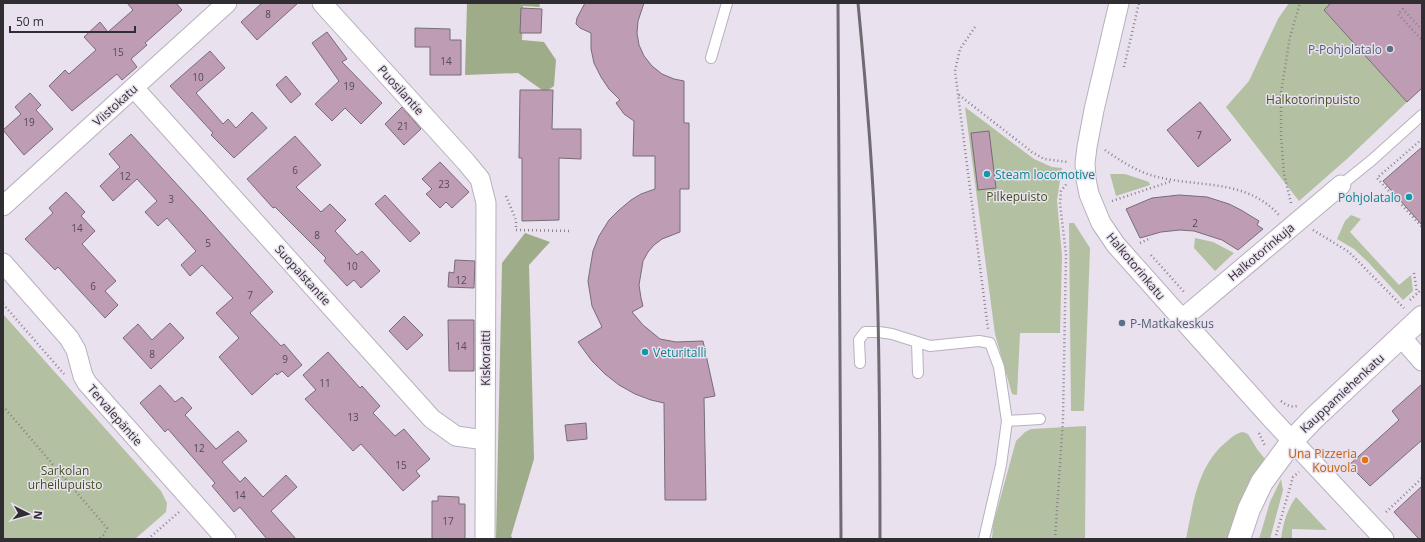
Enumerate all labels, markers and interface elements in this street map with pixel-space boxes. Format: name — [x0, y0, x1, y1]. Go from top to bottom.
house number: 8 — [265, 7, 271, 21]
scale bar — [10, 8, 135, 34]
text: 50 m — [16, 13, 44, 30]
place label: P-Pohjolatalo — [1308, 41, 1382, 58]
marker: P-Pohjolatalo — [1385, 44, 1395, 54]
house number: 15 — [112, 45, 124, 59]
house number: 14 — [440, 54, 452, 68]
street label: Puosilantie — [374, 61, 428, 119]
house number: 10 — [192, 70, 204, 84]
house number: 19 — [343, 79, 355, 93]
street label: Viistokatu — [89, 80, 141, 130]
park label: Halkotorinpuisto — [1266, 91, 1360, 108]
house number: 19 — [23, 115, 35, 129]
house number: 21 — [397, 119, 409, 133]
house number: 7 — [1196, 128, 1202, 142]
house number: 6 — [292, 163, 298, 177]
place label: Steam locomotive — [995, 166, 1095, 183]
house number: 12 — [119, 169, 131, 183]
marker: Steam locomotive — [982, 169, 992, 179]
house number: 23 — [438, 177, 450, 191]
park label: Pilkepuisto — [986, 188, 1048, 205]
place label: Pohjolatalo — [1338, 189, 1401, 206]
house number: 3 — [168, 192, 174, 206]
marker: Pohjolatalo — [1404, 192, 1414, 202]
house number: 2 — [1192, 216, 1198, 230]
street label: Halkotorinkuja — [1224, 219, 1298, 285]
house number: 14 — [71, 221, 83, 235]
house number: 8 — [314, 228, 320, 242]
street label: Halkotorinkatu — [1103, 229, 1169, 303]
house number: 5 — [205, 236, 211, 250]
street label: Suopalstantie — [271, 241, 335, 309]
house number: 10 — [346, 259, 358, 273]
house number: 12 — [455, 273, 467, 287]
house number: 6 — [90, 279, 96, 293]
house number: 7 — [247, 288, 253, 302]
place label: P-Matkakeskus — [1130, 315, 1214, 332]
marker: P-Matkakeskus — [1117, 318, 1127, 328]
street label: Kiskoraitti — [477, 330, 494, 386]
house number: 14 — [455, 339, 467, 353]
place label: Veturitalli — [653, 344, 707, 361]
house number: 8 — [149, 347, 155, 361]
marker: Veturitalli — [640, 347, 650, 357]
street label: Kauppamiehenkatu — [1296, 349, 1388, 437]
house number: 9 — [282, 352, 288, 366]
house number: 11 — [319, 376, 331, 390]
street label: Tervalepäntie — [84, 381, 147, 449]
house number: 13 — [347, 410, 359, 424]
house number: 12 — [193, 441, 205, 455]
place label: Una Pizzeria Kouvola — [1288, 445, 1357, 476]
marker: Una Pizzeria Kouvola — [1360, 455, 1370, 465]
house number: 15 — [395, 458, 407, 472]
park label: Sarkolan urheilupuisto — [28, 462, 102, 493]
house number: 14 — [234, 488, 246, 502]
north arrow — [8, 494, 48, 534]
text: N — [31, 510, 46, 520]
house number: 17 — [442, 514, 454, 528]

